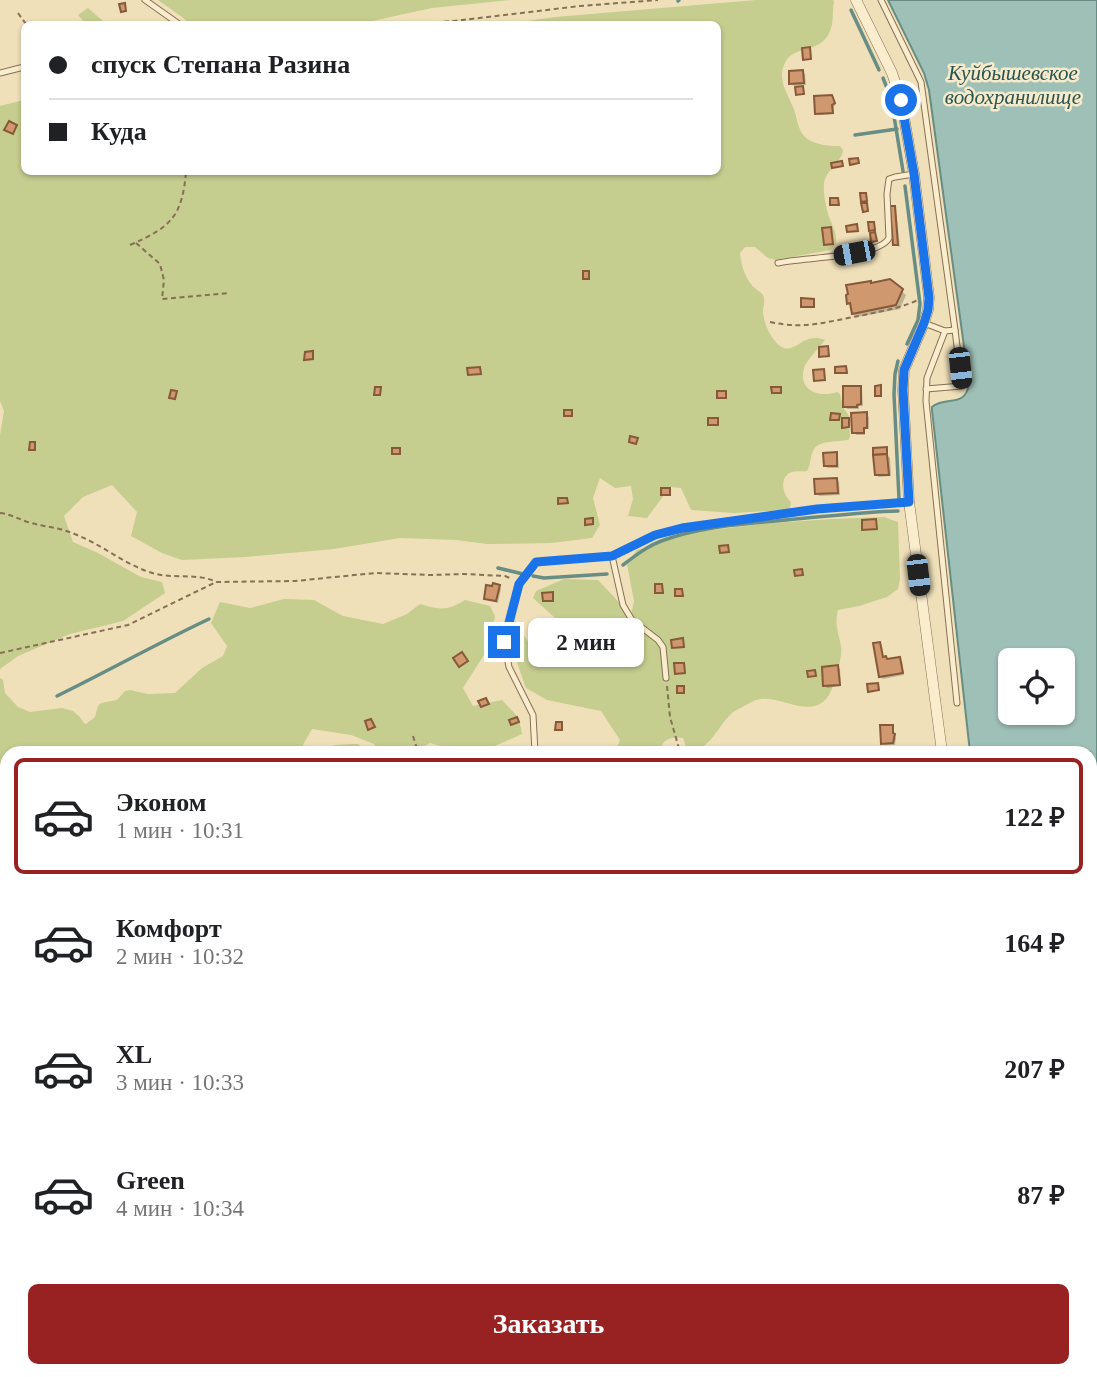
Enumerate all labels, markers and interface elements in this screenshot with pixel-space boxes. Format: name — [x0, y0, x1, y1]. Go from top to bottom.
text: спуск Степана Разина — [91, 50, 350, 79]
water label: Куйбышевское водохранилище — [945, 61, 1081, 109]
route start — [885, 84, 917, 116]
text: Куда — [91, 117, 147, 146]
car — [832, 239, 877, 267]
car — [948, 346, 973, 390]
car — [906, 553, 931, 597]
callout: 2 мин — [528, 618, 644, 666]
route end — [488, 626, 520, 658]
text: 2 мин — [556, 630, 616, 655]
map controls — [998, 648, 1075, 725]
button: locate — [998, 648, 1075, 725]
icon: car — [32, 785, 95, 848]
text: Эконом — [116, 788, 206, 817]
text: 122 ₽ — [1004, 803, 1065, 832]
text: 1 мин · 10:31 — [116, 818, 244, 843]
icon: car — [32, 911, 95, 974]
text: Комфорт — [116, 914, 222, 943]
text: 164 ₽ — [1004, 929, 1065, 958]
text: 2 мин · 10:32 — [116, 944, 244, 969]
icon: car — [32, 1037, 95, 1100]
text: XL — [116, 1040, 152, 1069]
text: 207 ₽ — [1004, 1055, 1065, 1084]
text: 3 мин · 10:33 — [116, 1070, 244, 1095]
icon: car — [32, 1163, 95, 1226]
text: Green — [116, 1166, 185, 1195]
text: 87 ₽ — [1017, 1181, 1065, 1210]
text: 4 мин · 10:34 — [116, 1196, 244, 1221]
button: Заказать — [28, 1284, 1069, 1364]

